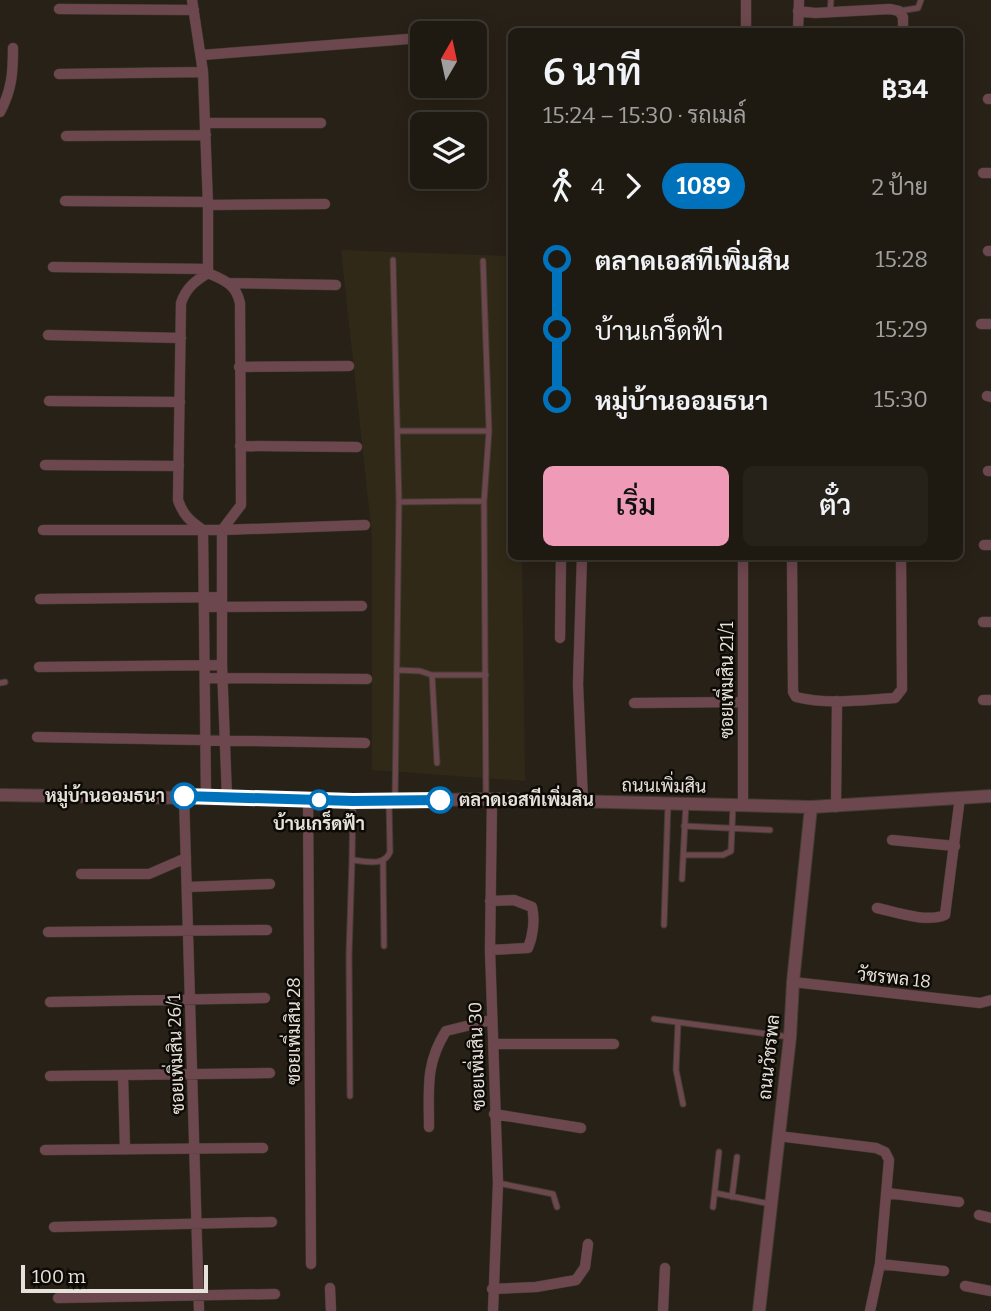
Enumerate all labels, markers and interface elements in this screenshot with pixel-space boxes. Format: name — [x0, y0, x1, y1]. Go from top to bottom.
north arrow — [410, 21, 486, 98]
map controls — [410, 21, 487, 189]
text: 6 นาที — [543, 49, 642, 95]
text: ฿34 — [882, 74, 928, 105]
text: 15:24 – 15:30 · รถเมล์ — [543, 101, 746, 129]
button: layers — [410, 112, 487, 189]
icon: walk — [543, 167, 581, 205]
icon: forward — [614, 167, 652, 205]
text: 4 — [591, 172, 604, 200]
text: 1089 — [676, 172, 731, 200]
text: 2 ป้าย — [872, 173, 928, 201]
text: 15:28 — [875, 245, 928, 273]
text: ตลาดเอสทีเพิ่มสิน — [595, 246, 790, 277]
text: 15:29 — [876, 315, 928, 343]
text: บ้านเกร็ดฟ้า — [595, 316, 723, 347]
text: 15:30 — [874, 385, 928, 413]
text: หมู่บ้านออมธนา — [595, 386, 768, 417]
button: เริ่ม — [543, 466, 729, 546]
button: ตั๋ว — [743, 466, 928, 546]
street label: ซอยเพิ่มสิน 21/1 — [712, 621, 738, 739]
street label: ถนนเพิ่มสิน — [621, 770, 707, 798]
marker: หมู่บ้านออมธนา — [171, 783, 197, 809]
place label: หมู่บ้านออมธนา — [45, 784, 165, 809]
place label: ตลาดเอสทีเพิ่มสิน — [459, 785, 594, 811]
marker: ตลาดเอสทีเพิ่มสิน — [427, 787, 453, 813]
marker: บ้านเกร็ดฟ้า — [309, 790, 329, 810]
place label: บ้านเกร็ดฟ้า — [273, 810, 365, 835]
street label: วัชรพล 18 — [856, 963, 932, 993]
street label: ซอยเพิ่มสิน 28 — [279, 977, 305, 1085]
street label: ซอยเพิ่มสิน 26/1 — [159, 993, 189, 1115]
street label: ซอยเพิ่มสิน 30 — [460, 1001, 490, 1111]
street label: ถนนวัชรพล — [754, 1013, 784, 1101]
scale bar — [21, 1262, 208, 1294]
text: 100 m — [32, 1265, 86, 1288]

